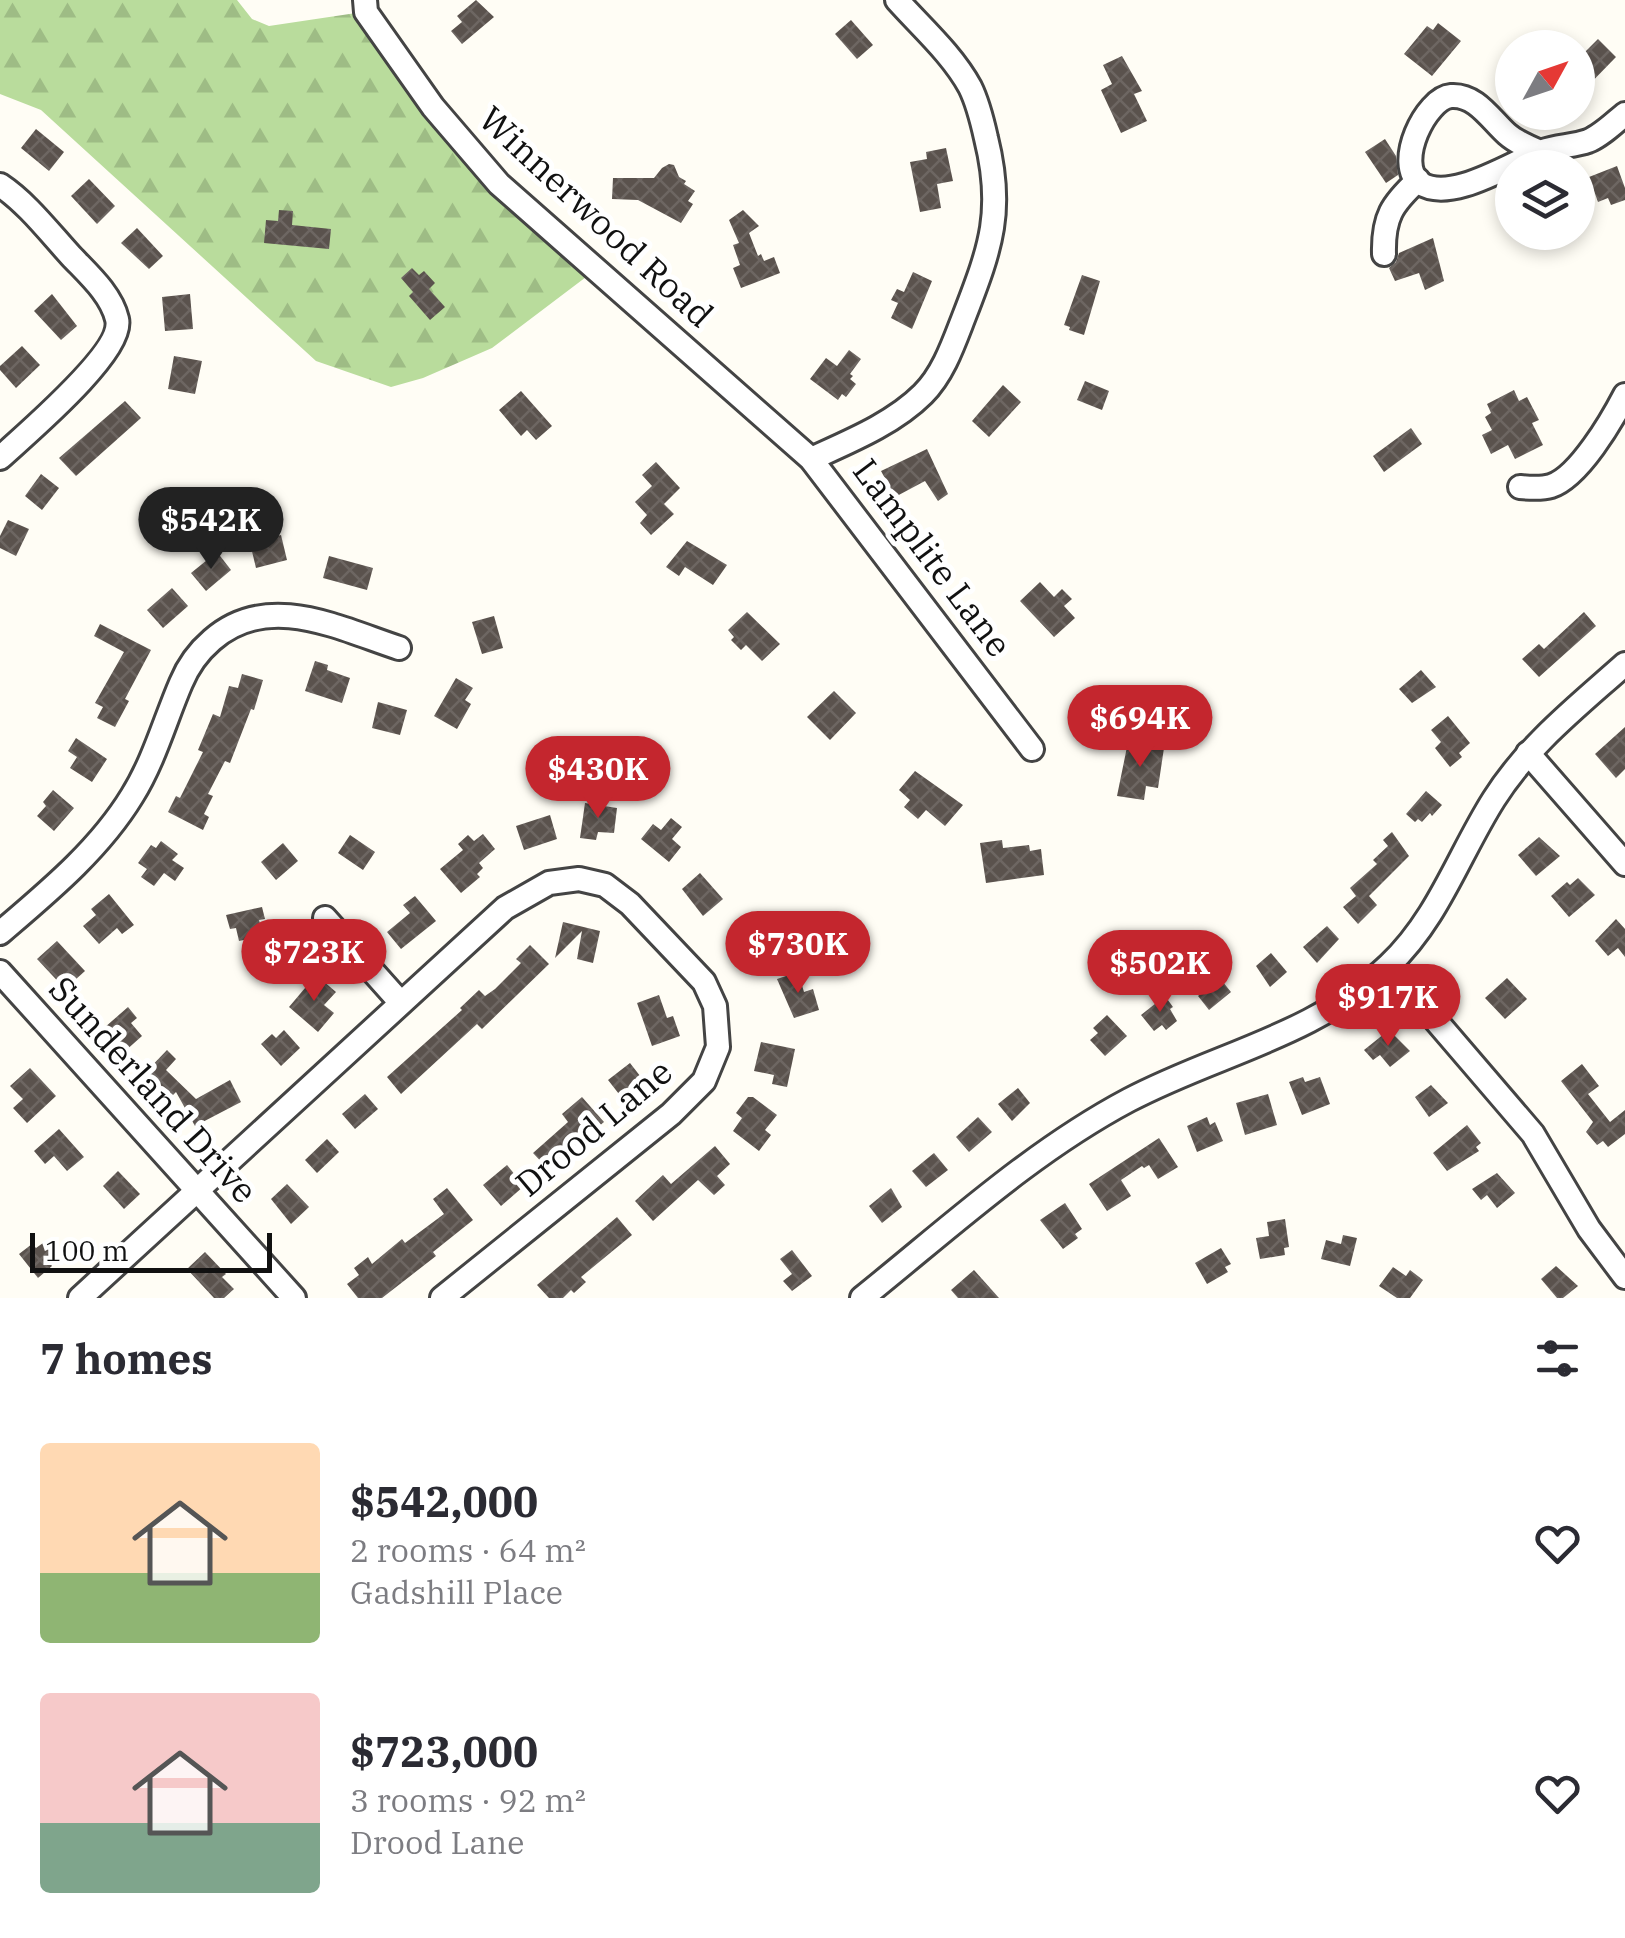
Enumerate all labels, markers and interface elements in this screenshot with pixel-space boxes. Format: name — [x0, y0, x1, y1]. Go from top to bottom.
north arrow — [1495, 30, 1595, 130]
map controls — [1495, 30, 1595, 250]
street label: Winnerwood Road — [470, 96, 724, 337]
button: layers — [1495, 150, 1595, 250]
street label: Lamplite Lane — [843, 449, 1022, 666]
pin: $542K — [141, 487, 281, 572]
text: $542K — [160, 498, 262, 540]
pin: $694K — [1070, 685, 1210, 770]
text: $694K — [1089, 696, 1191, 738]
pin: $430K — [528, 736, 668, 821]
text: $430K — [547, 747, 649, 789]
pin: $730K — [728, 911, 868, 996]
pin: $723K — [244, 919, 384, 1004]
text: $730K — [747, 922, 849, 964]
text: $723K — [263, 930, 365, 972]
pin: $502K — [1090, 930, 1230, 1015]
text: $502K — [1109, 941, 1211, 983]
pin: $917K — [1318, 964, 1458, 1049]
street label: Sunderland Drive — [40, 966, 268, 1212]
text: $917K — [1337, 975, 1439, 1017]
street label: Drood Lane — [505, 1048, 681, 1206]
scale bar — [30, 1228, 272, 1272]
text: 100 m — [45, 1232, 129, 1269]
text: 7 homes — [40, 1331, 213, 1386]
icon: filters — [1530, 1331, 1585, 1386]
text: $542,000 — [350, 1474, 538, 1529]
icon: home — [120, 1483, 240, 1603]
icon: heart — [1530, 1516, 1585, 1571]
text: 2 rooms · 64 m² — [350, 1529, 586, 1571]
text: Gadshill Place — [350, 1571, 563, 1613]
text: $723,000 — [350, 1724, 538, 1779]
icon: home — [120, 1733, 240, 1853]
icon: heart — [1530, 1766, 1585, 1821]
text: 3 rooms · 92 m² — [350, 1779, 586, 1821]
text: Drood Lane — [350, 1821, 524, 1863]

